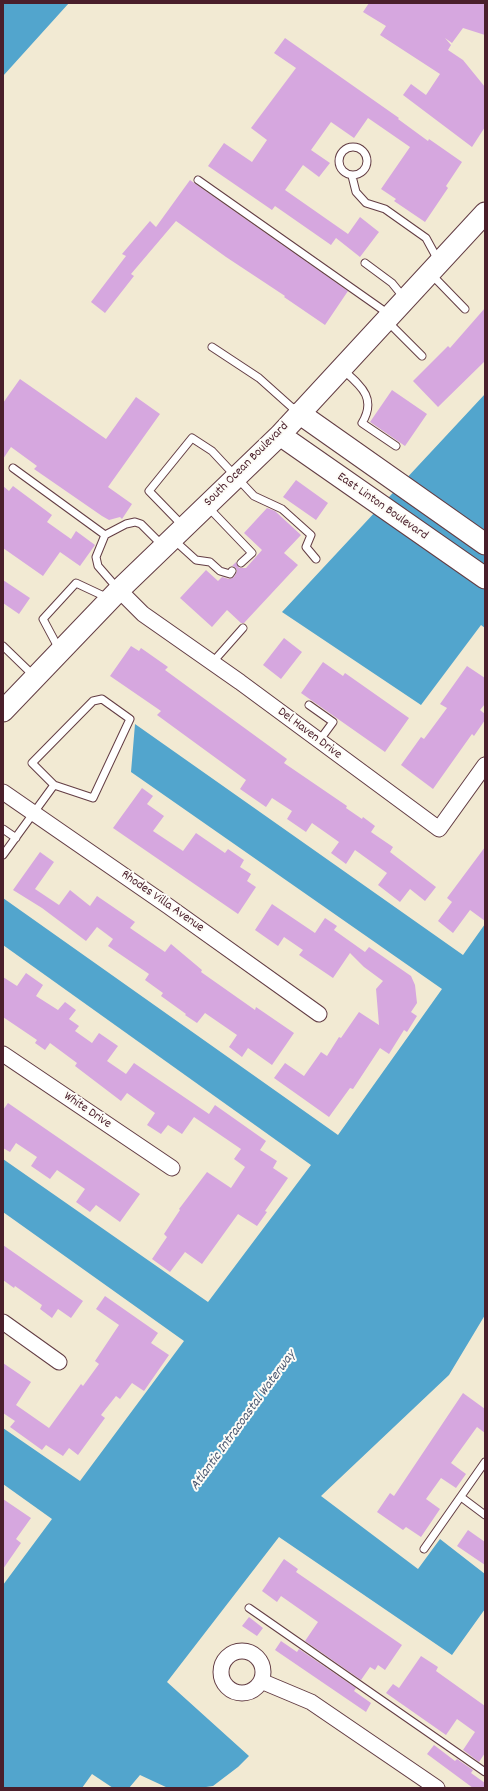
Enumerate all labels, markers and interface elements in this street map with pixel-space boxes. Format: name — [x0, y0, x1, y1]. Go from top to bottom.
street label: South Ocean Boulevard — [201, 419, 293, 511]
street label: East Linton Boulevard — [334, 470, 430, 544]
street label: Del Haven Drive — [274, 705, 344, 763]
street label: Rhodes Villa Avenue — [117, 868, 207, 936]
street label: White Drive — [60, 1089, 114, 1133]
water label: Atlantic Intracoastal Waterway — [188, 1348, 300, 1494]

